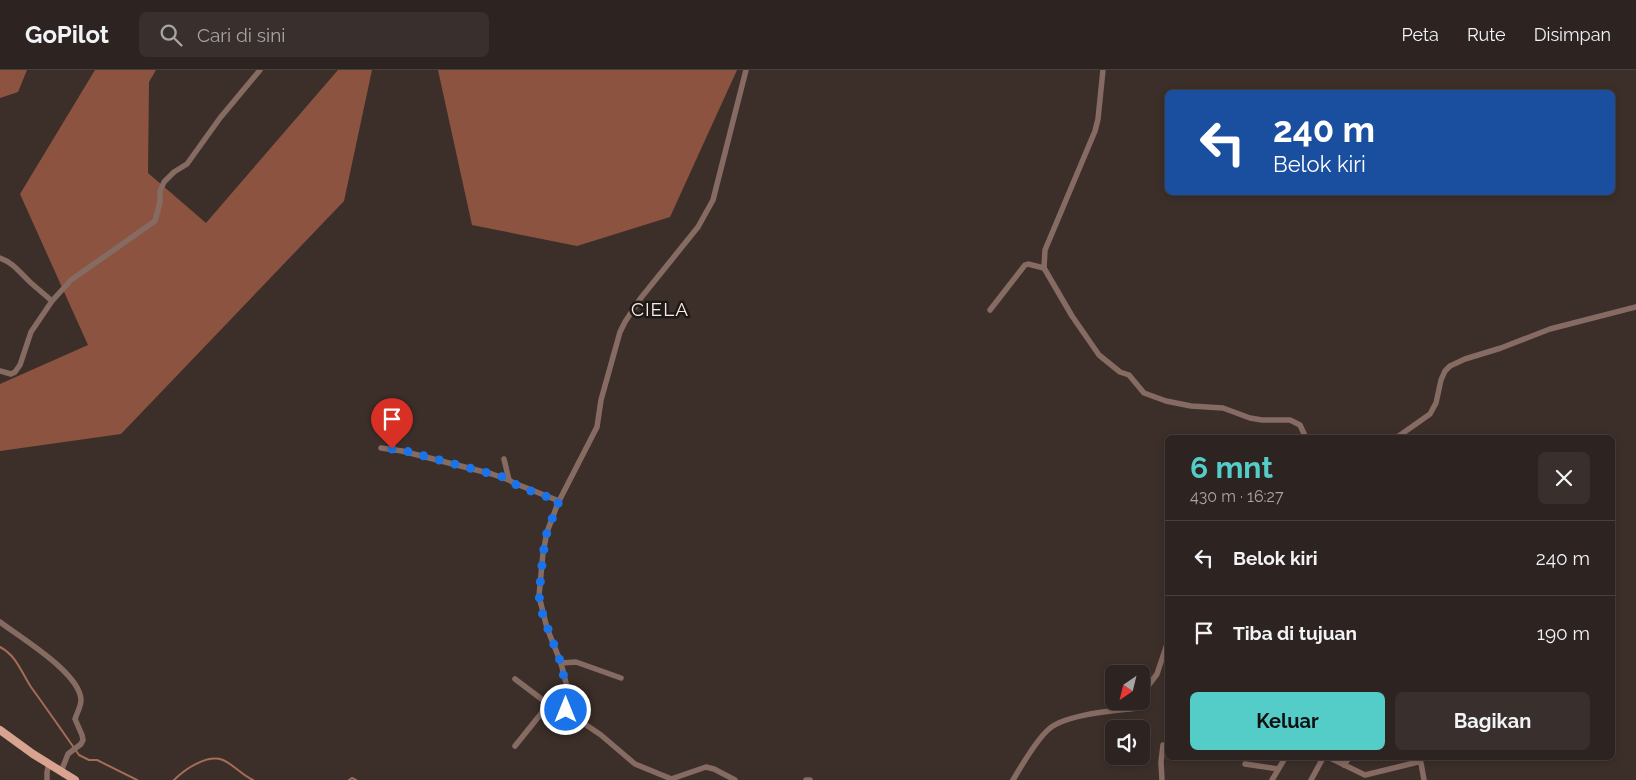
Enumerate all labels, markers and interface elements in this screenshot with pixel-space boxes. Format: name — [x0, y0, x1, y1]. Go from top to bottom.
search box — [139, 12, 489, 57]
text: GoPilot — [25, 20, 109, 49]
icon: search — [157, 21, 185, 49]
text: Cari di sini — [197, 24, 285, 46]
text: Peta — [1402, 24, 1439, 45]
text: Rute — [1467, 24, 1506, 45]
text: Disimpan — [1534, 24, 1611, 45]
text: 240 m — [1273, 109, 1375, 150]
icon: left — [1190, 110, 1255, 175]
text: Belok kiri — [1273, 151, 1366, 177]
district label: CIELA — [631, 298, 689, 320]
pin — [371, 398, 413, 449]
icon: arrive — [378, 405, 406, 433]
text: 6 mnt — [1190, 450, 1273, 485]
button: close — [1538, 452, 1590, 504]
text: 430 m · 16:27 — [1190, 487, 1283, 506]
icon: left — [1190, 544, 1218, 572]
text: Belok kiri — [1233, 547, 1318, 569]
text: 240 m — [1536, 547, 1590, 569]
icon: arrive — [1190, 619, 1218, 647]
text: Tiba di tujuan — [1233, 622, 1357, 644]
text: 190 m — [1537, 622, 1590, 644]
north arrow — [1105, 665, 1150, 710]
map controls — [1105, 665, 1150, 765]
position arrow — [539, 683, 591, 735]
button: Keluar — [1190, 692, 1385, 750]
button: Bagikan — [1395, 692, 1590, 750]
button: sound — [1105, 720, 1150, 765]

